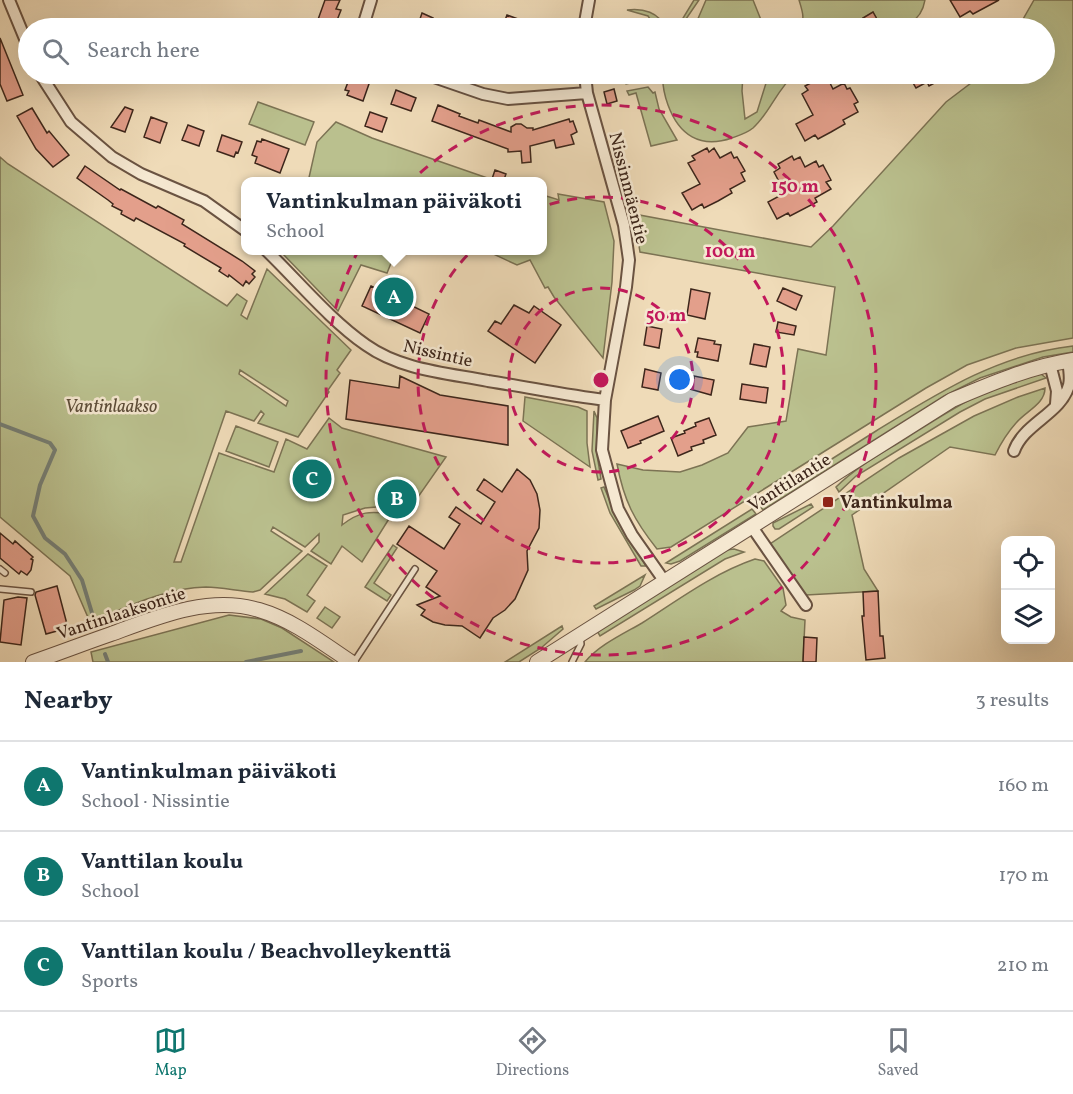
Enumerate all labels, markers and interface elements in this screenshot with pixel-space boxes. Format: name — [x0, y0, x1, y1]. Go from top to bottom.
search box — [18, 18, 1055, 84]
icon: search — [39, 35, 72, 68]
text: Search here — [87, 36, 200, 67]
street label: Nissinmäentie — [602, 130, 654, 247]
text: 150 m — [771, 175, 819, 200]
popup — [241, 177, 547, 255]
text: Vantinkulman päiväkoti — [266, 187, 522, 218]
text: School — [266, 218, 325, 246]
text: 100 m — [705, 240, 755, 265]
pin: A — [374, 274, 414, 320]
text: 50 m — [646, 304, 686, 329]
street label: Nissintie — [400, 334, 475, 375]
your location — [665, 365, 694, 394]
centre of rings — [591, 370, 611, 390]
park label: Vantinlaakso — [65, 395, 157, 420]
street label: Vanttilantie — [743, 448, 836, 519]
pin: C — [292, 456, 332, 502]
pin: B — [378, 476, 416, 522]
place label: Vantinkulma — [840, 491, 953, 516]
marker: Vantinkulma — [821, 495, 835, 509]
map controls — [1001, 536, 1055, 644]
button: locate — [1001, 536, 1055, 590]
street label: Vantinlaaksontie — [54, 582, 189, 647]
button: layers — [1001, 590, 1055, 644]
text: Nearby — [24, 683, 113, 719]
text: 3 results — [975, 687, 1049, 715]
text: Vantinkulman päiväkoti — [81, 757, 337, 788]
text: A — [36, 772, 51, 800]
text: 160 m — [997, 772, 1049, 800]
text: School · Nissintie — [81, 788, 230, 816]
text: Vanttilan koulu — [81, 847, 243, 878]
text: B — [37, 862, 50, 890]
text: 170 m — [999, 862, 1049, 890]
text: School — [81, 878, 139, 906]
text: Vanttilan koulu / Beachvolleykenttä — [81, 937, 451, 968]
text: C — [37, 952, 50, 980]
text: 210 m — [997, 952, 1049, 980]
text: Sports — [81, 968, 138, 996]
tab: Map — [154, 1024, 187, 1082]
tab: Directions — [496, 1024, 569, 1082]
tab: Saved — [878, 1024, 919, 1082]

